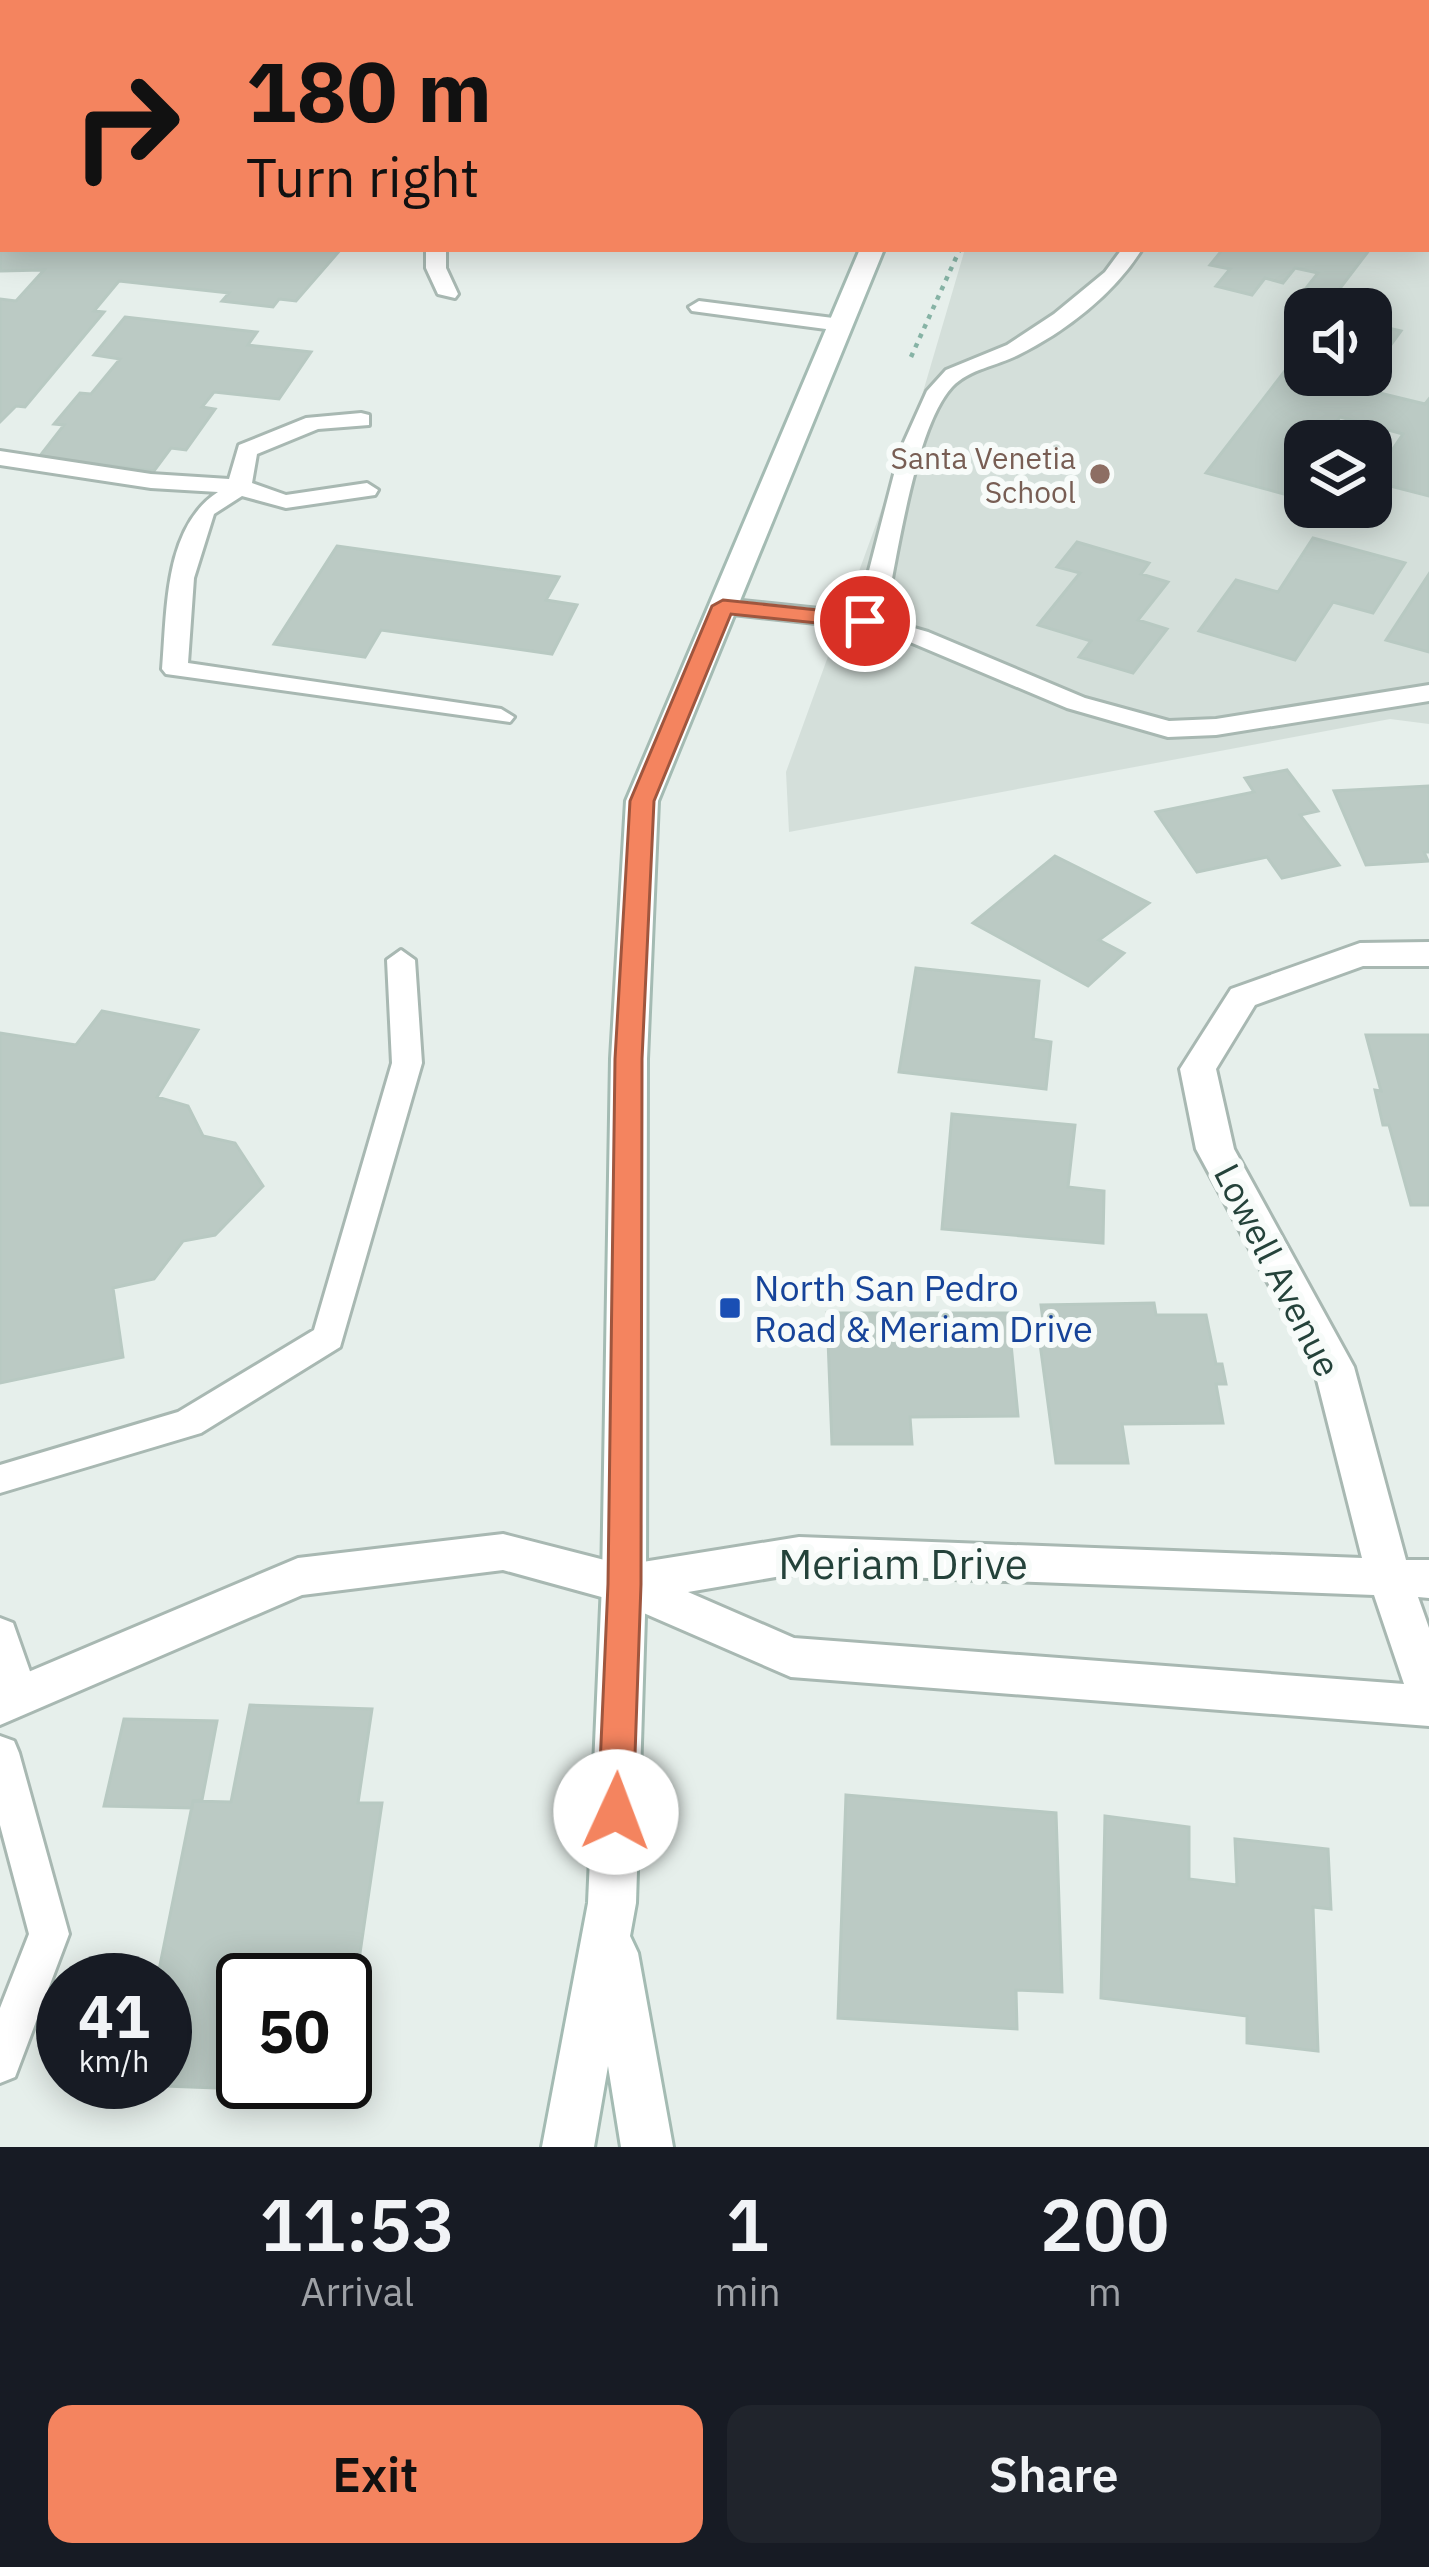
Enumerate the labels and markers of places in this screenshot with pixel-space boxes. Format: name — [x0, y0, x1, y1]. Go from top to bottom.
place label: Santa Venetia School — [890, 438, 1076, 511]
marker: Santa Venetia School — [1087, 461, 1113, 487]
pin — [814, 570, 916, 672]
place label: North San Pedro Road & Meriam Drive — [754, 1264, 1093, 1352]
marker: North San Pedro Road & Meriam Drive — [717, 1295, 743, 1321]

